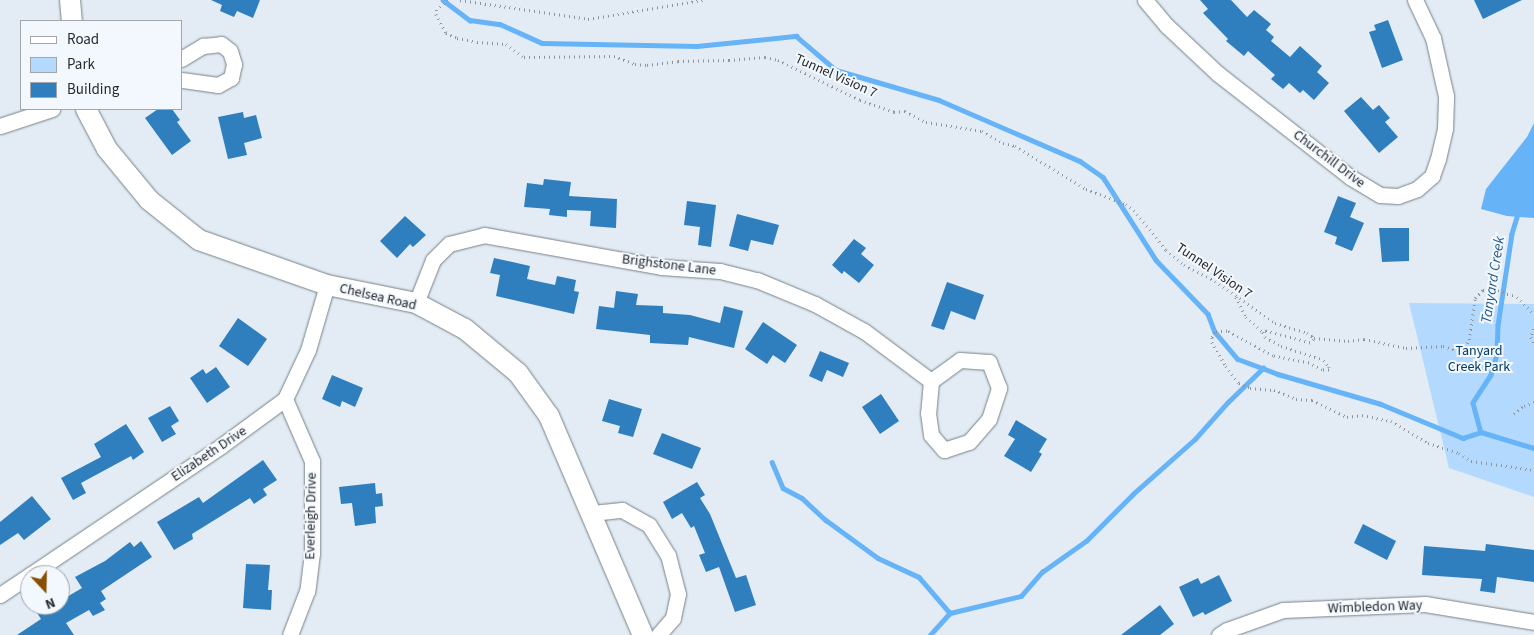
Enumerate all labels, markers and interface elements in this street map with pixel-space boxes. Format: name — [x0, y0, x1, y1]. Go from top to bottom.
legend — [20, 20, 182, 110]
text: Road — [67, 29, 99, 50]
street label: Tunnel Vision 7 — [792, 50, 880, 102]
text: Park — [67, 54, 95, 75]
text: Building — [67, 79, 119, 100]
street label: Churchill Drive — [1290, 127, 1368, 191]
water label: Tanyard Creek — [1477, 235, 1509, 325]
street label: Tunnel Vision 7 — [1173, 239, 1255, 303]
street label: Brighstone Lane — [621, 251, 717, 279]
street label: Chelsea Road — [338, 280, 418, 314]
park label: Tanyard Creek Park — [1448, 343, 1510, 376]
street label: Elizabeth Drive — [168, 423, 250, 485]
street label: Everleigh Drive — [302, 472, 320, 560]
north arrow — [20, 565, 70, 615]
text: N — [42, 592, 58, 614]
street label: Wimbledon Way — [1327, 597, 1423, 617]

